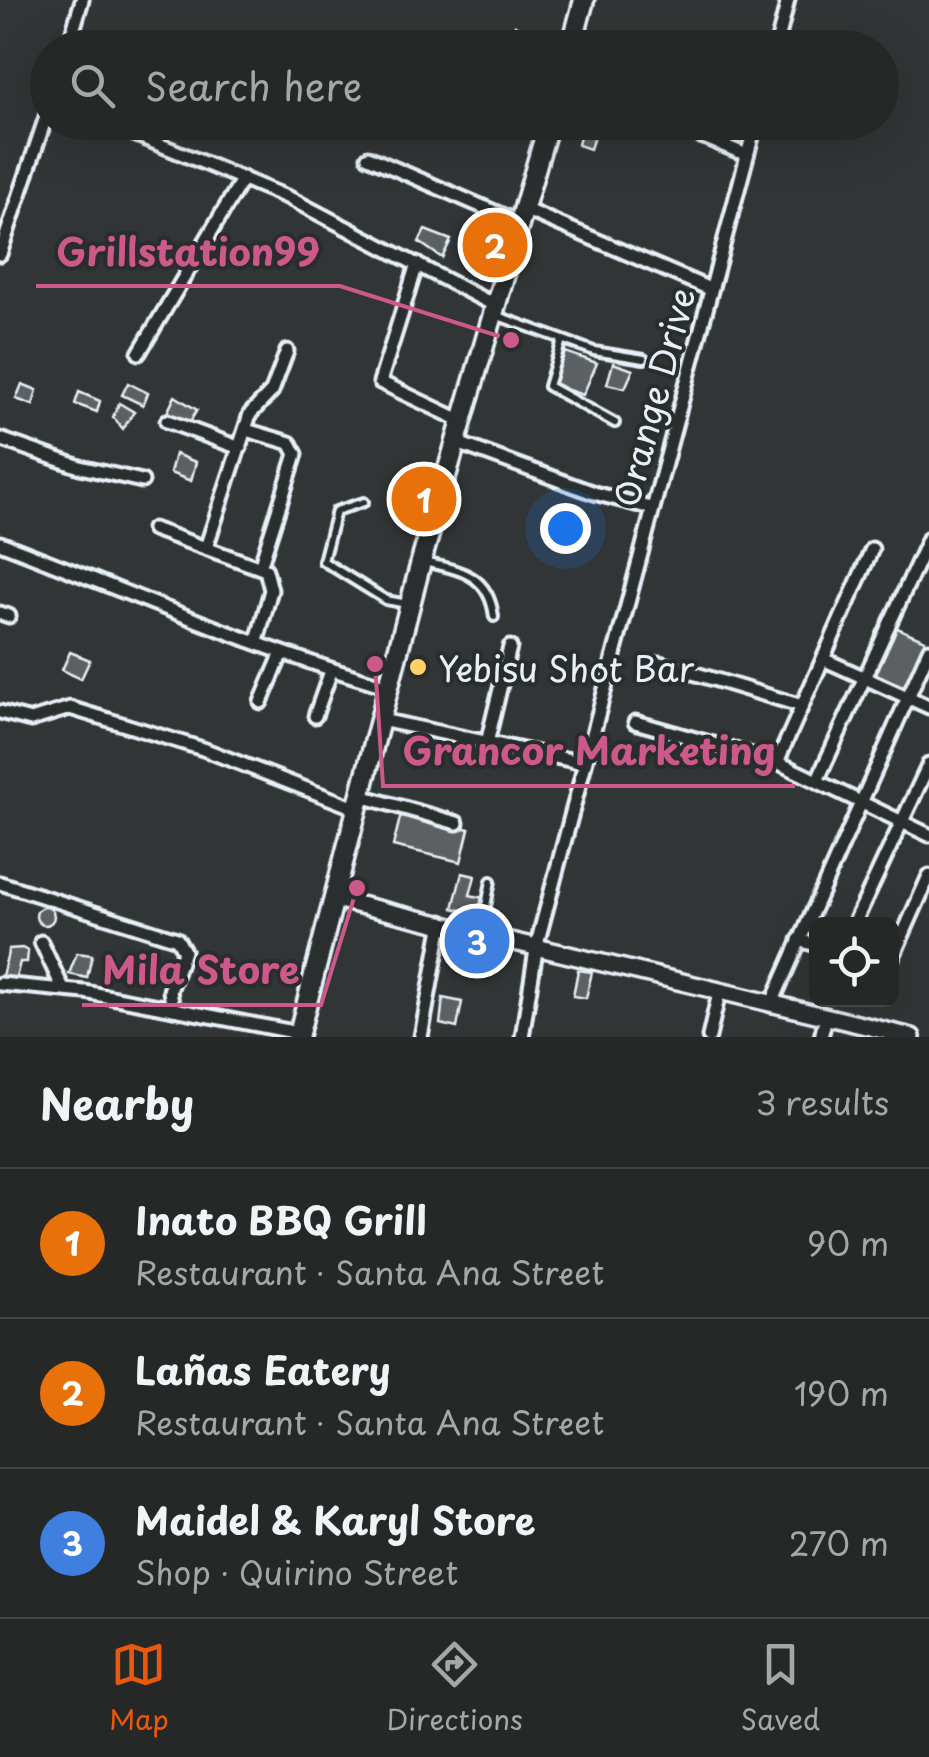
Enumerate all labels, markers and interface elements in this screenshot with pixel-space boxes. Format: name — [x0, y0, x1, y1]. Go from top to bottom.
search box — [30, 30, 899, 140]
text: Search here — [145, 57, 362, 114]
icon: search — [65, 58, 120, 113]
pin: 2 — [462, 208, 528, 282]
callout: Grillstation99 — [36, 218, 340, 286]
text: Grillstation99 — [56, 222, 320, 279]
street label: Orange Drive — [598, 281, 708, 513]
pin: 1 — [392, 462, 456, 536]
your location — [540, 503, 591, 554]
place label: Yebisu Shot Bar — [438, 641, 694, 694]
marker: Yebisu Shot Bar — [407, 656, 429, 678]
callout: Grancor Marketing — [383, 718, 795, 786]
text: Grancor Marketing — [402, 721, 776, 778]
pin: 3 — [444, 904, 510, 978]
map controls — [809, 917, 899, 1007]
button: locate — [809, 917, 899, 1007]
callout: Mila Store — [82, 937, 321, 1005]
text: Mila Store — [102, 940, 300, 997]
text: Nearby — [40, 1071, 194, 1134]
text: 3 results — [755, 1078, 889, 1126]
text: Inato BBQ Grill — [135, 1191, 427, 1248]
text: 1 — [65, 1219, 80, 1267]
text: 90 m — [807, 1219, 889, 1267]
text: Restaurant · Santa Ana Street — [135, 1248, 604, 1296]
text: Lañas Eatery — [135, 1341, 391, 1398]
text: 2 — [61, 1369, 84, 1417]
text: 190 m — [794, 1369, 889, 1417]
text: Restaurant · Santa Ana Street — [135, 1398, 604, 1446]
text: Maidel & Karyl Store — [135, 1491, 535, 1548]
text: 3 — [62, 1519, 83, 1567]
text: 270 m — [789, 1519, 889, 1567]
text: Shop · Quirino Street — [135, 1548, 458, 1596]
tab: Map — [109, 1637, 169, 1740]
tab: Directions — [387, 1637, 523, 1740]
tab: Saved — [741, 1637, 820, 1740]

